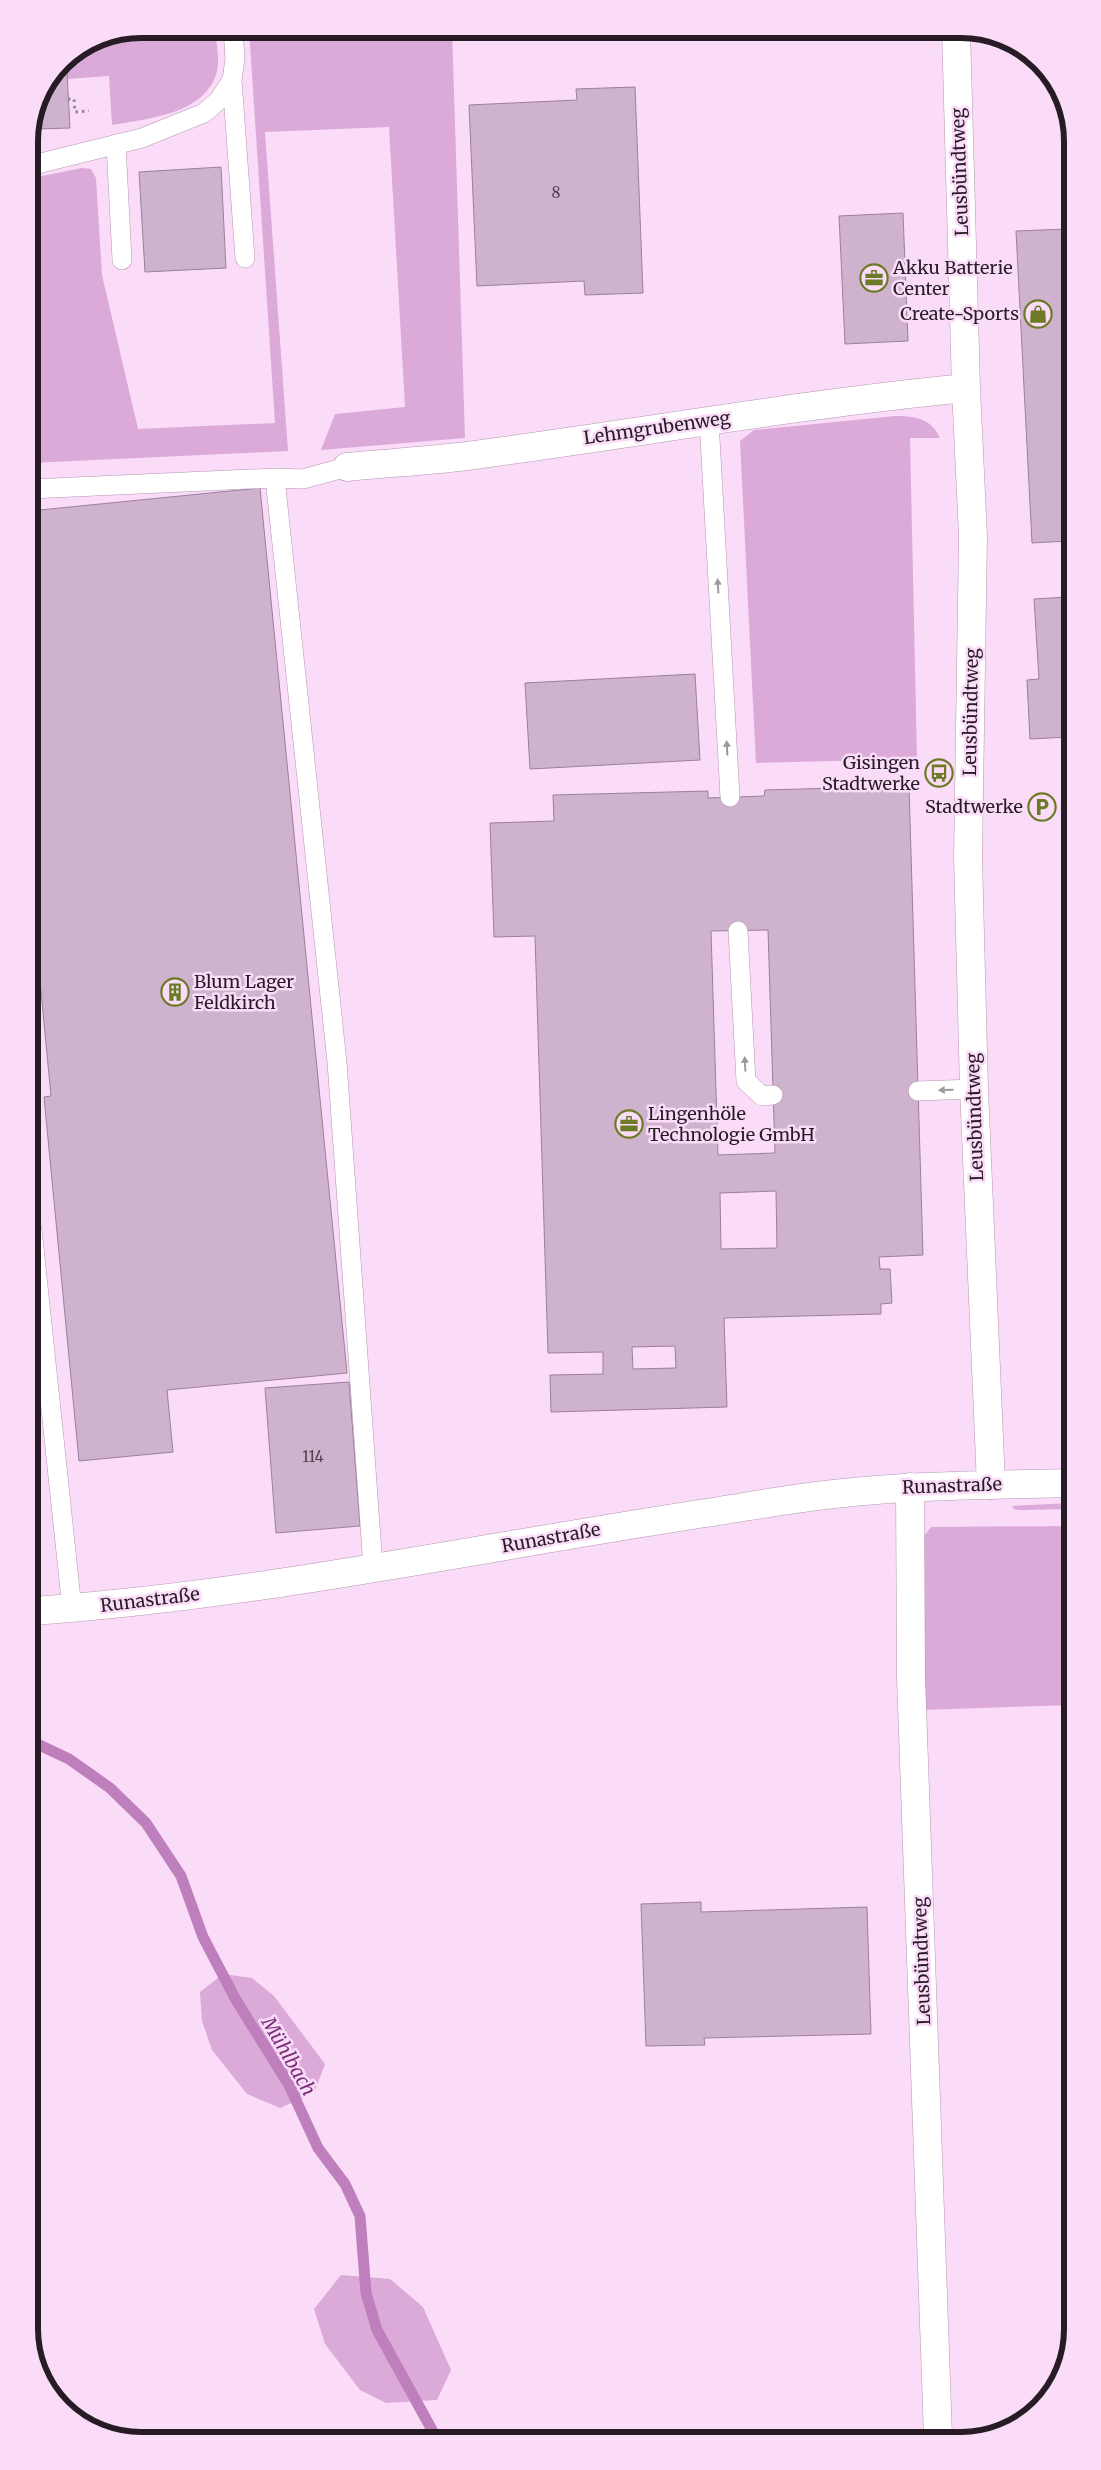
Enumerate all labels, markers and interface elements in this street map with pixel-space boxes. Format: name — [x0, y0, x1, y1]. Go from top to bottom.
street label: Leusbündtweg — [946, 107, 973, 237]
house number: 8 — [552, 183, 561, 202]
place label: Akku Batterie Center — [892, 256, 1013, 300]
office icon: Akku Batterie Center — [859, 263, 889, 293]
shop icon: Create-Sports — [1023, 299, 1053, 329]
place label: Create-Sports — [900, 302, 1019, 325]
street label: Lehmgrubenweg — [582, 406, 732, 449]
one-way arrow — [714, 578, 722, 594]
street label: Leusbündtweg — [958, 648, 983, 776]
one-way arrow — [723, 740, 731, 756]
place label: Gisingen Stadtwerke — [822, 751, 920, 795]
bus stop icon: Gisingen Stadtwerke — [924, 758, 954, 788]
parking icon: Stadtwerke — [1027, 792, 1057, 822]
place label: Stadtwerke — [925, 795, 1023, 818]
place label: Blum Lager Feldkirch — [194, 970, 294, 1014]
building icon: Blum Lager Feldkirch — [160, 977, 190, 1007]
street label: Leusbündtweg — [961, 1052, 988, 1182]
one-way arrow — [741, 1056, 749, 1072]
one-way arrow — [938, 1086, 954, 1094]
place label: Lingenhöle Technologie GmbH — [648, 1102, 815, 1146]
office icon: Lingenhöle Technologie GmbH — [614, 1109, 644, 1139]
house number: 114 — [302, 1447, 324, 1466]
street label: Runastraße — [902, 1472, 1002, 1499]
street label: Runastraße — [500, 1517, 602, 1558]
street label: Runastraße — [99, 1582, 201, 1617]
street label: Leusbündtweg — [908, 1896, 935, 2026]
water label: Mühlbach — [256, 2011, 321, 2100]

